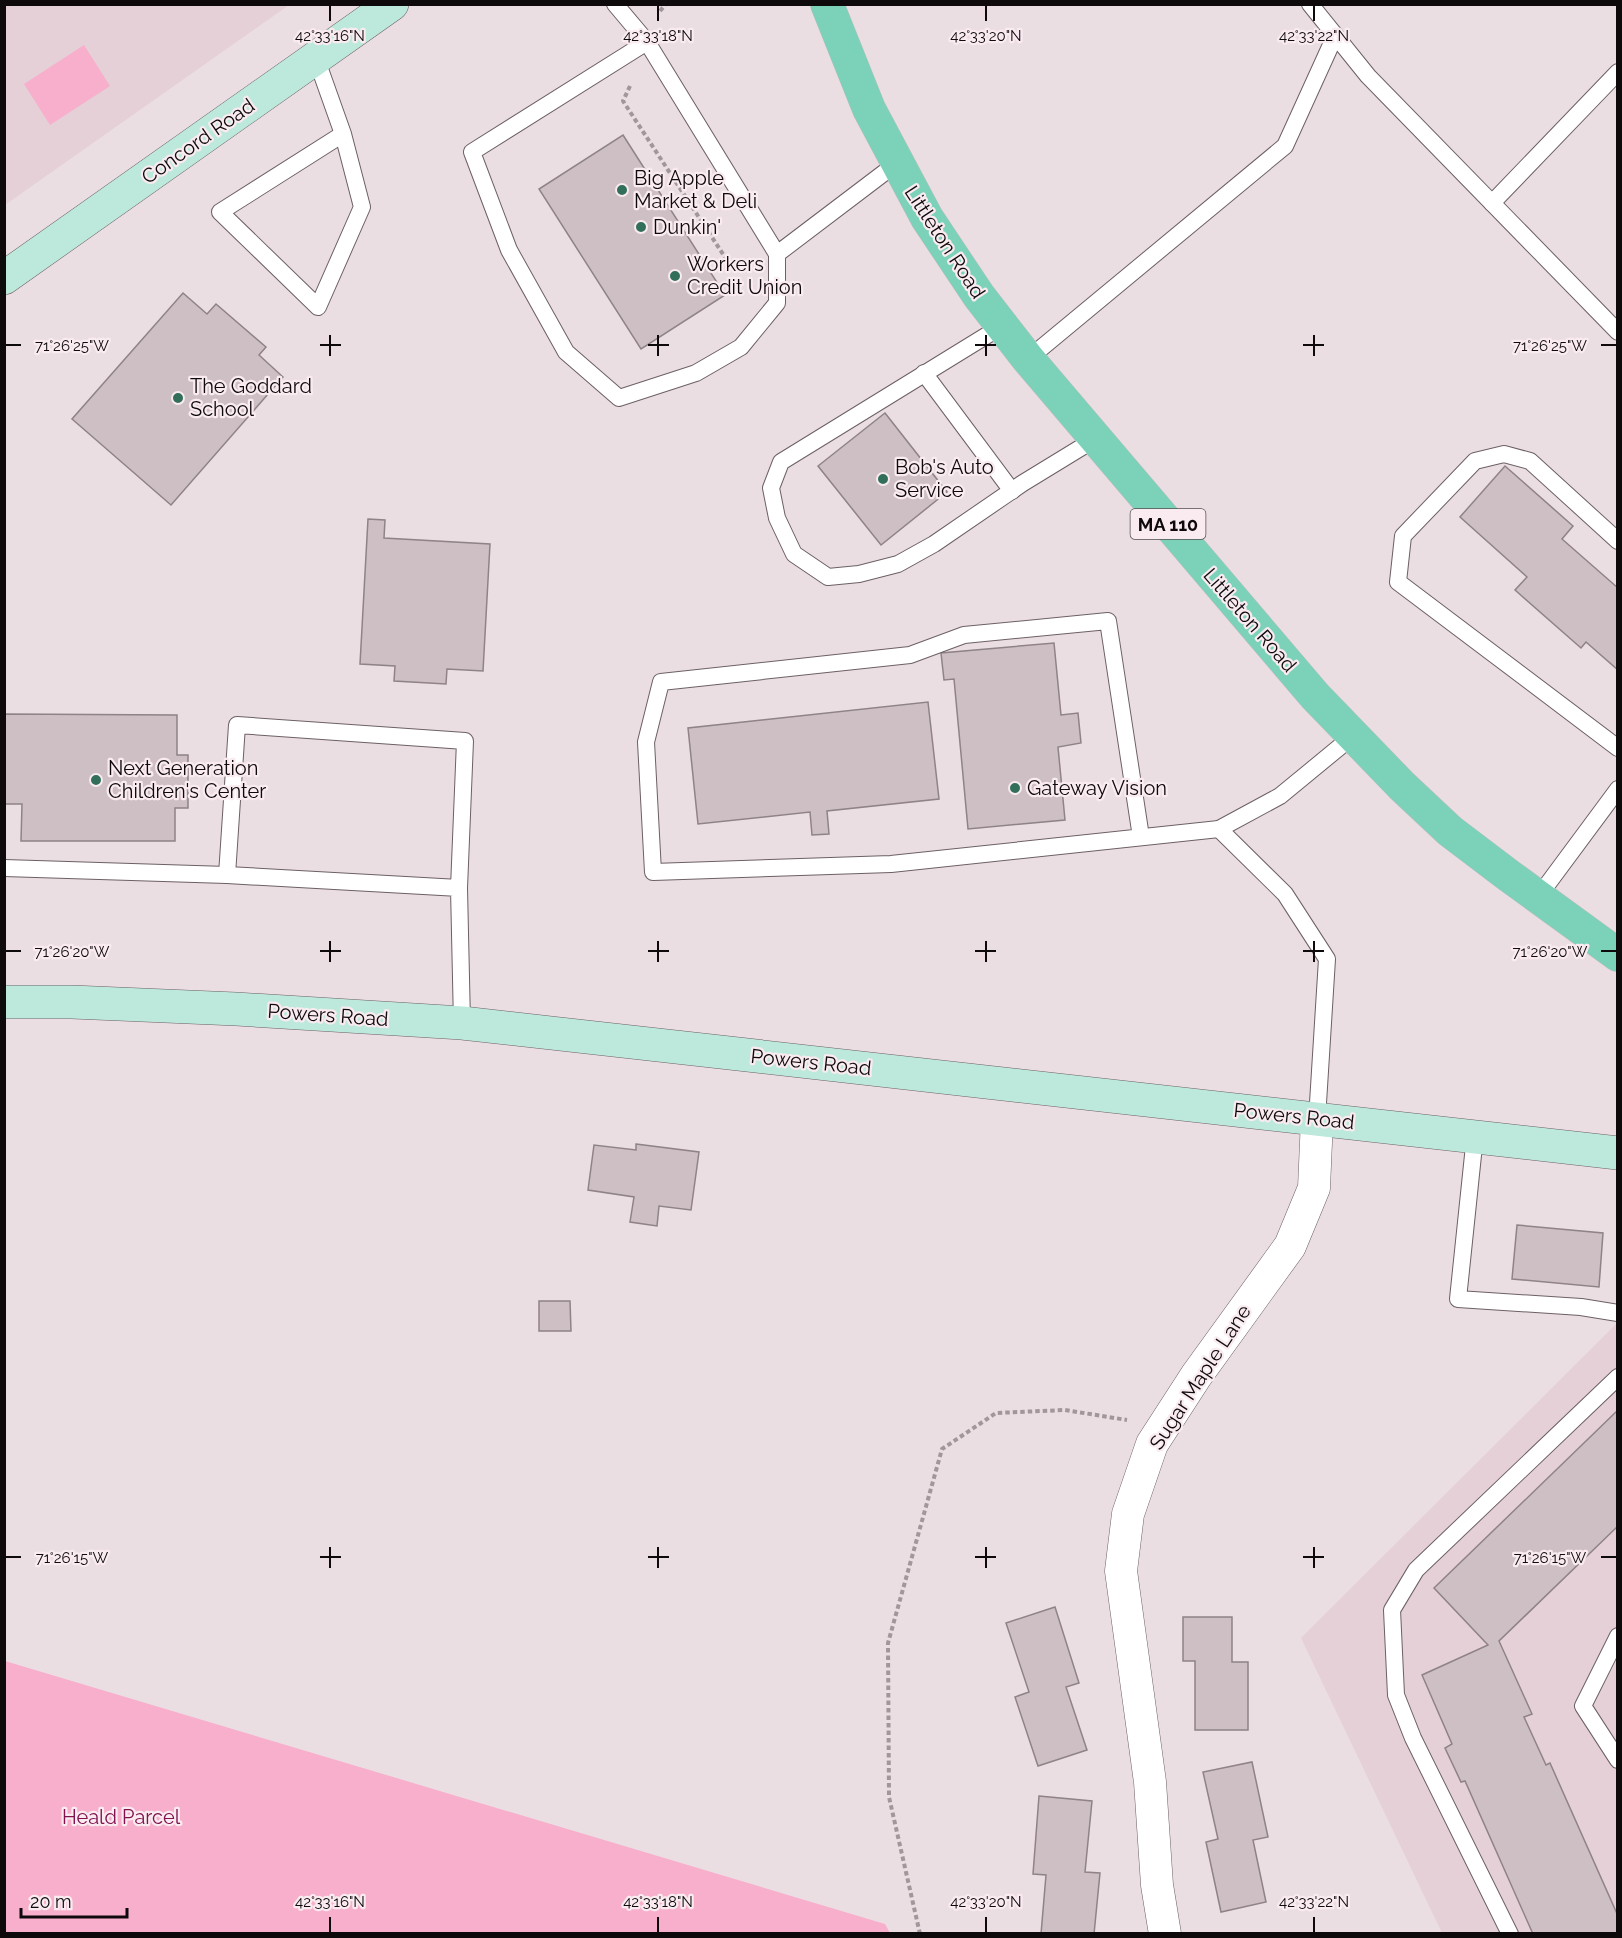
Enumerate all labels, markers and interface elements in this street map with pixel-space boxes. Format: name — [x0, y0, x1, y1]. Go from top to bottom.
text: 42°33'16"N — [295, 27, 365, 45]
text: 42°33'18"N — [623, 27, 693, 45]
text: 42°33'20"N — [950, 27, 1022, 45]
text: 42°33'22"N — [1279, 27, 1349, 45]
street label: Concord Road — [137, 93, 259, 189]
place label: Big Apple Market & Deli — [634, 166, 757, 213]
street label: Littleton Road — [900, 181, 990, 303]
marker: Big Apple Market & Deli — [615, 183, 629, 197]
place label: Dunkin' — [653, 215, 721, 239]
marker: Dunkin' — [634, 220, 648, 234]
place label: Workers Credit Union — [687, 252, 802, 299]
marker: Workers Credit Union — [668, 269, 682, 283]
text: 71°26'25"W — [35, 337, 109, 355]
text: 71°26'25"W — [1513, 337, 1587, 355]
place label: The Goddard School — [190, 374, 312, 421]
marker: The Goddard School — [171, 391, 185, 405]
place label: Bob's Auto Service — [895, 455, 994, 502]
marker: Bob's Auto Service — [876, 472, 890, 486]
road number: MA 110 — [1130, 509, 1206, 539]
street label: Littleton Road — [1198, 563, 1302, 677]
place label: Next Generation Children's Center — [108, 756, 266, 803]
marker: Next Generation Children's Center — [89, 773, 103, 787]
place label: Gateway Vision — [1027, 776, 1167, 800]
marker: Gateway Vision — [1008, 781, 1022, 795]
text: 71°26'20"W — [35, 943, 110, 961]
text: 71°26'20"W — [1513, 943, 1588, 961]
street label: Powers Road — [267, 999, 389, 1031]
street label: Powers Road — [749, 1044, 873, 1080]
street label: Powers Road — [1232, 1098, 1356, 1134]
street label: Sugar Maple Lane — [1144, 1300, 1256, 1454]
text: 71°26'15"W — [36, 1549, 109, 1567]
text: 71°26'15"W — [1514, 1549, 1587, 1567]
park label: Heald Parcel — [62, 1805, 181, 1829]
scale bar — [21, 1881, 128, 1919]
text: 20 m — [30, 1891, 72, 1912]
text: 42°33'16"N — [295, 1893, 365, 1911]
text: 42°33'18"N — [623, 1893, 693, 1911]
text: 42°33'20"N — [950, 1893, 1022, 1911]
text: 42°33'22"N — [1279, 1893, 1349, 1911]

